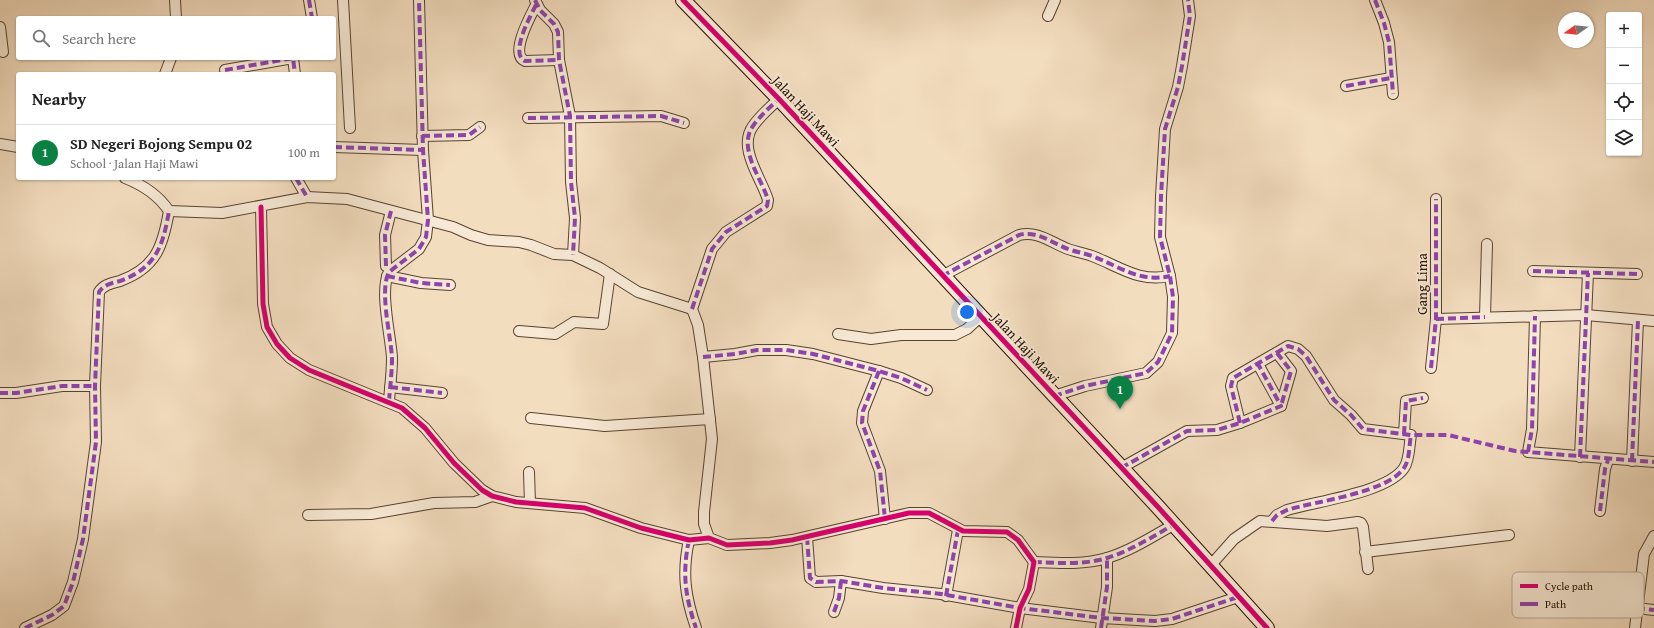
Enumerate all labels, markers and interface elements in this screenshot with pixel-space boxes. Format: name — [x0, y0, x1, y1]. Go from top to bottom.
north arrow — [1558, 12, 1594, 48]
map controls — [1606, 12, 1642, 156]
button: + — [1606, 12, 1642, 48]
search box — [16, 16, 336, 60]
icon: search — [30, 27, 52, 49]
text: Search here — [62, 28, 136, 49]
button: − — [1606, 48, 1642, 84]
street label: Jalan Haji Mawi — [766, 69, 844, 151]
button: locate — [1606, 84, 1642, 120]
text: Nearby — [32, 86, 86, 111]
button: layers — [1606, 120, 1642, 156]
text: SD Negeri Bojong Sempu 02 — [70, 133, 252, 154]
text: 1 — [42, 143, 48, 162]
text: 100 m — [288, 143, 320, 162]
text: School · Jalan Haji Mawi — [70, 154, 198, 173]
street label: Gang Lima — [1412, 253, 1432, 315]
your location — [957, 302, 977, 322]
street label: Jalan Haji Mawi — [986, 306, 1064, 388]
pin: 1 — [1107, 376, 1133, 409]
legend — [1512, 572, 1644, 618]
text: Cycle path — [1545, 578, 1594, 594]
text: Path — [1545, 596, 1567, 612]

